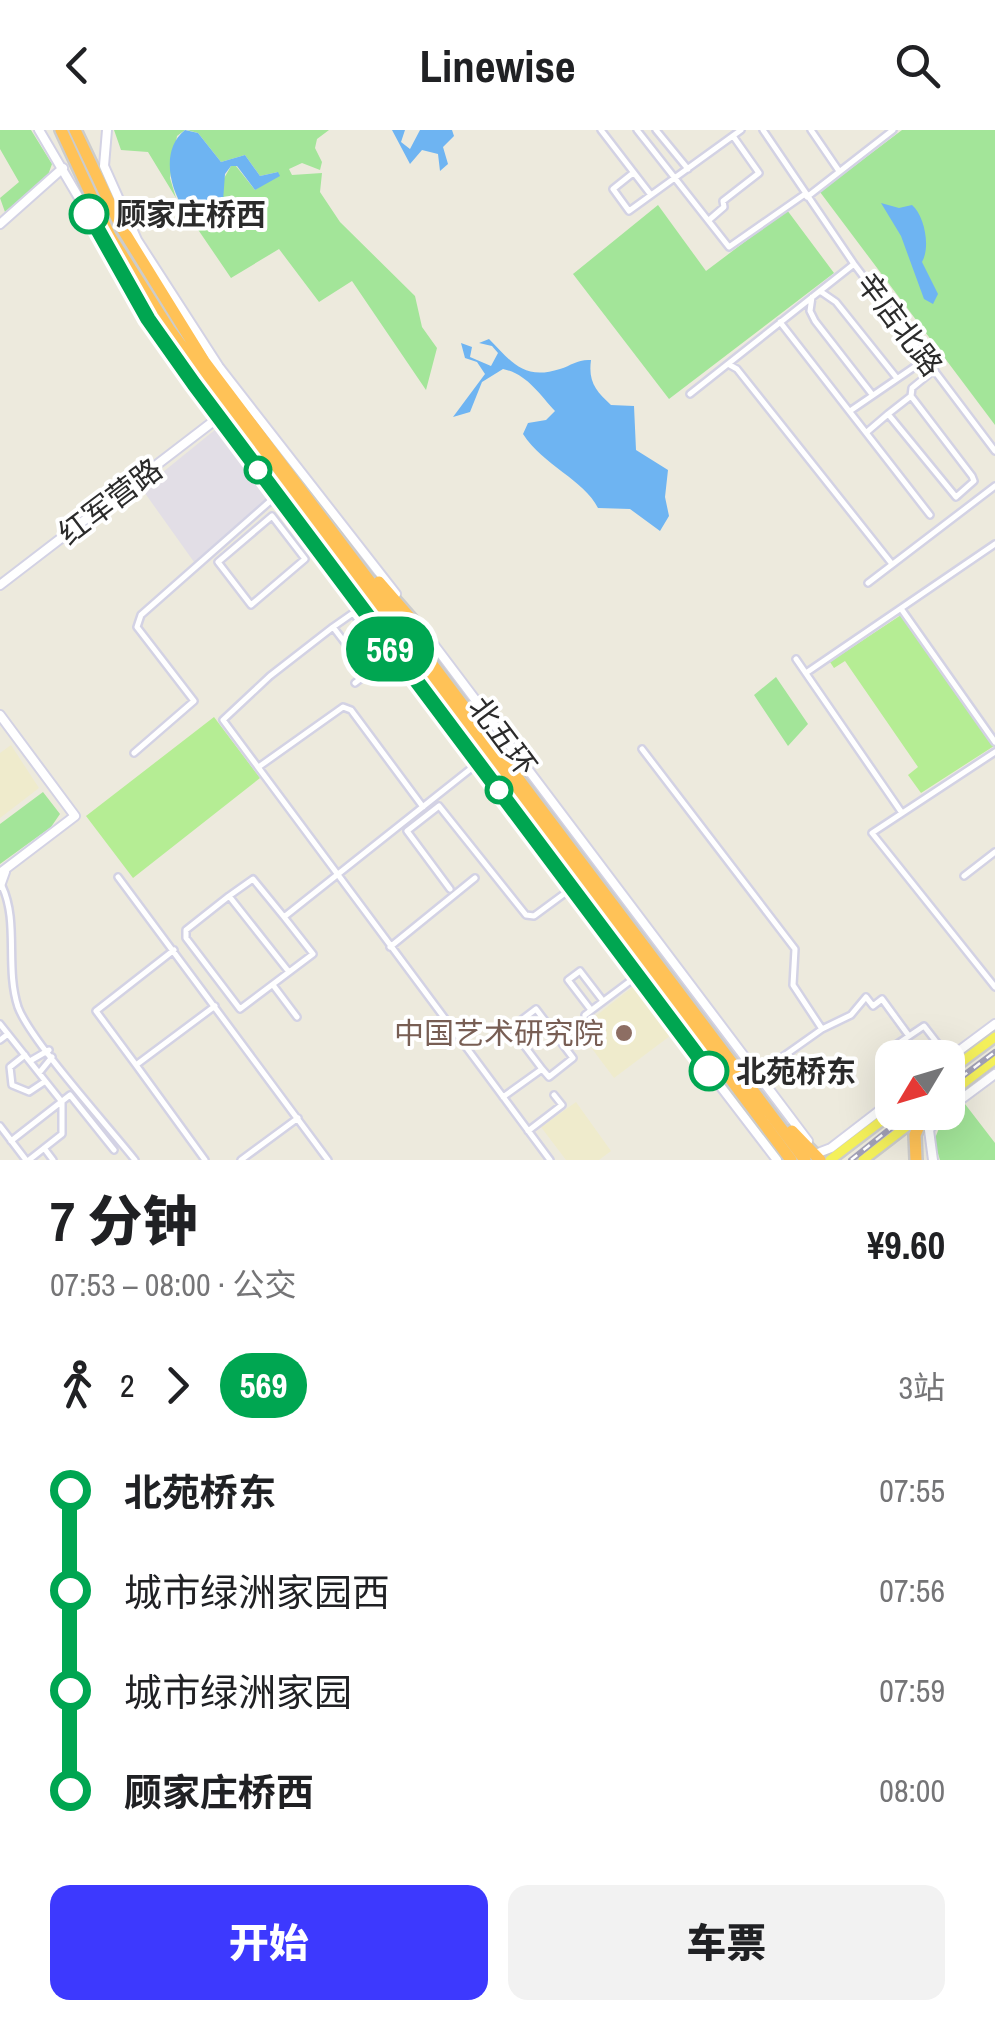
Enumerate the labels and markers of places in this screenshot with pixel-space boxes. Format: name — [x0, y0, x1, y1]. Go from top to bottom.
place label: 顾家庄桥西 — [116, 194, 266, 234]
marker: 顾家庄桥西 — [70, 195, 108, 233]
unlabelled marker — [245, 457, 271, 483]
unlabelled marker — [486, 777, 512, 803]
place label: 中国艺术研究院 — [394, 1013, 604, 1053]
marker: 中国艺术研究院 — [613, 1022, 635, 1044]
place label: 北苑桥东 — [736, 1051, 856, 1091]
marker: 北苑桥东 — [690, 1052, 728, 1090]

